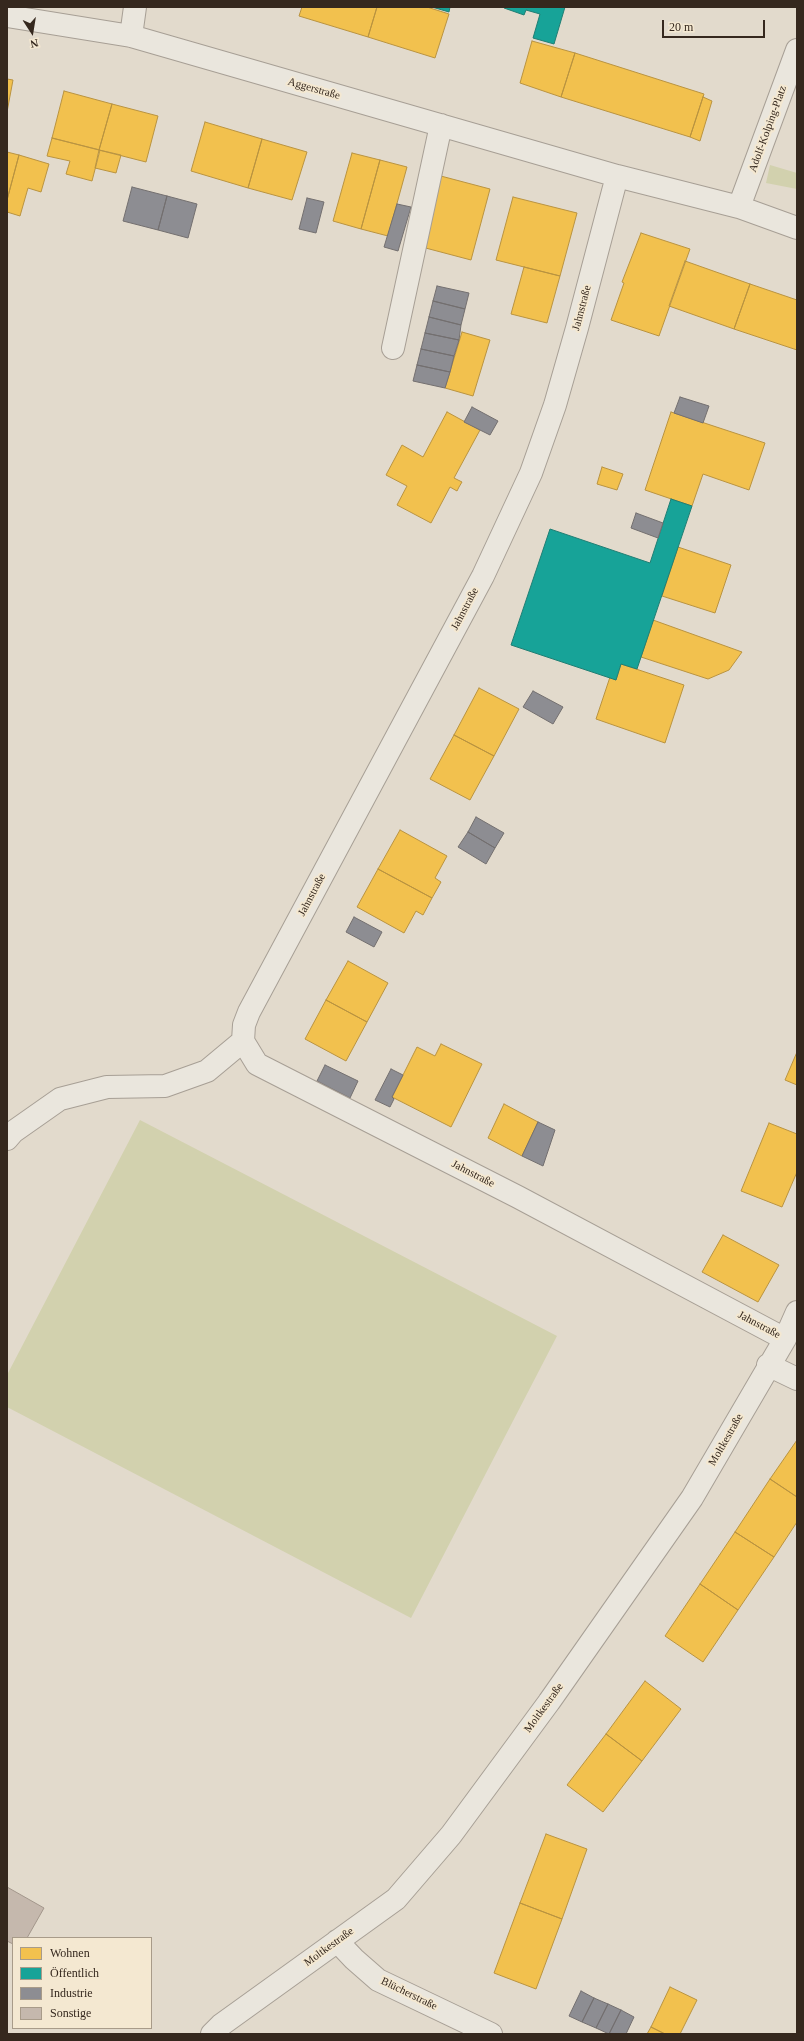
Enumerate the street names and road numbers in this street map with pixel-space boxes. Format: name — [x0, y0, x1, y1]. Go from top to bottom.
street label: Aggerstraße — [286, 75, 342, 103]
street label: Adolf-Kolping-Platz — [746, 84, 790, 174]
street label: Jahnstraße — [570, 284, 594, 332]
street label: Jahnstraße — [448, 585, 482, 633]
street label: Jahnstraße — [295, 871, 329, 919]
street label: Jahnstraße — [449, 1158, 497, 1190]
street label: Jahnstraße — [735, 1308, 783, 1342]
street label: Moltkestraße — [706, 1412, 746, 1468]
street label: Moltkestraße — [522, 1681, 566, 1735]
street label: Moltkestraße — [302, 1925, 356, 1969]
street label: Blücherstraße — [379, 1975, 439, 2013]

